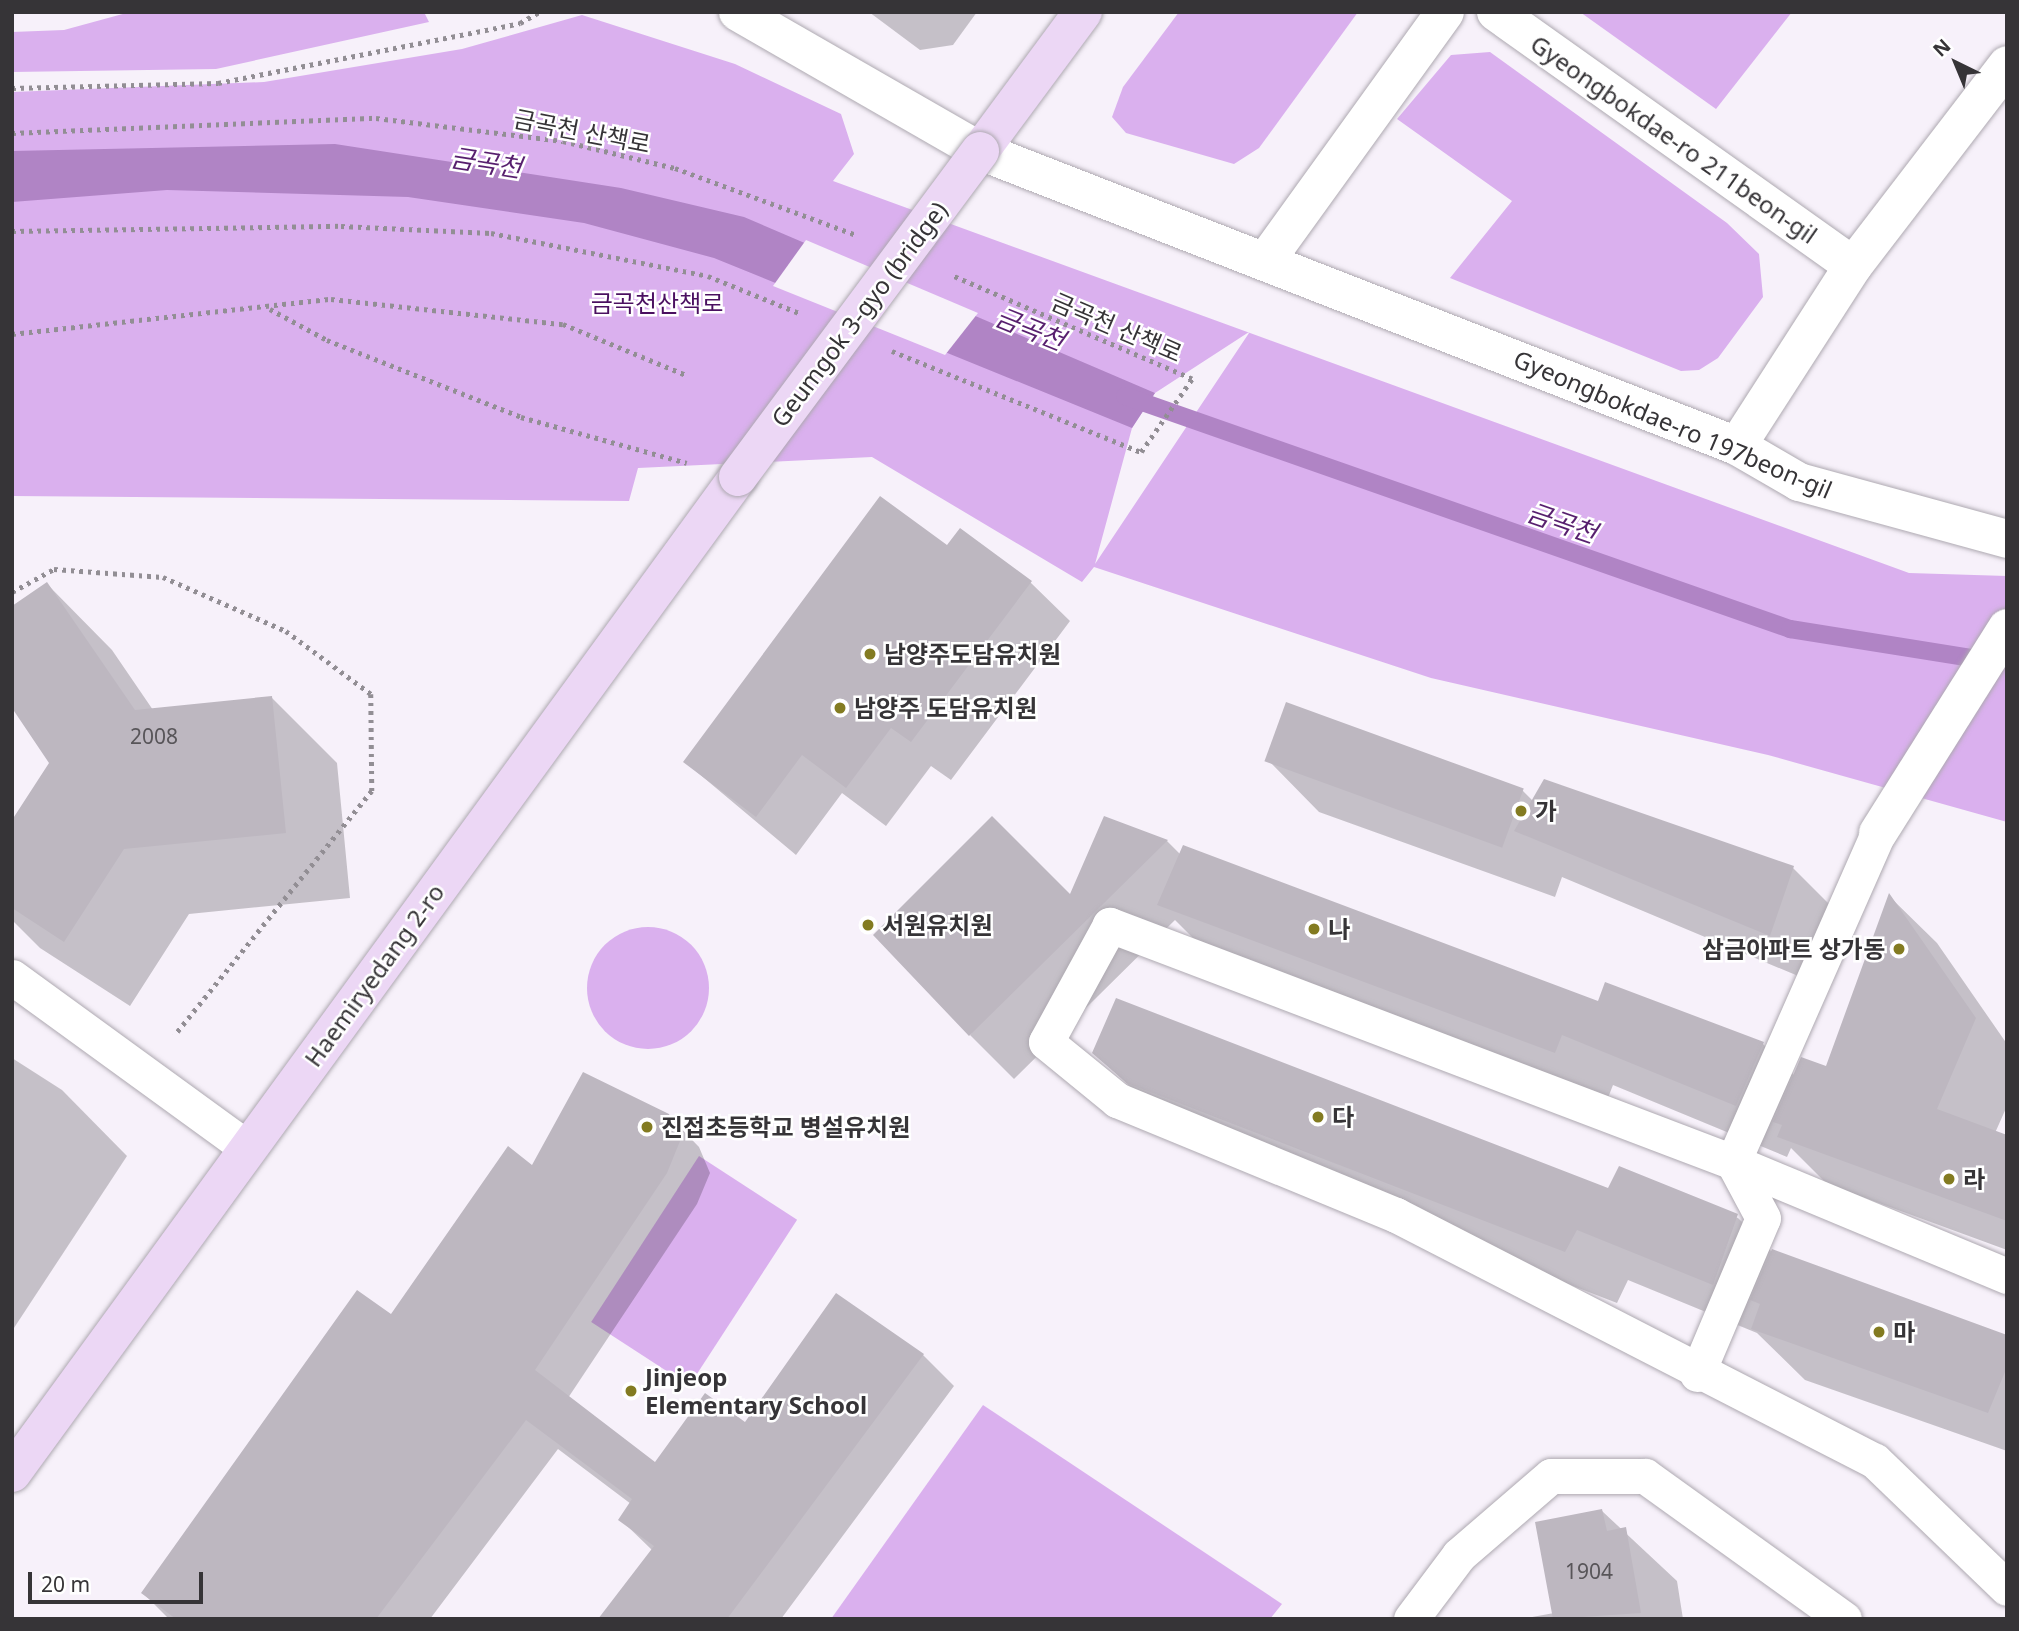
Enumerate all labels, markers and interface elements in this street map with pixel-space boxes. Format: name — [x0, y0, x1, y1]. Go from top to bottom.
north arrow — [1921, 28, 1991, 98]
street label: Gyeongbokdae-ro 211beon-gil — [1525, 29, 1823, 249]
text: N — [1927, 33, 1956, 62]
street label: 금곡천 산책로 — [511, 104, 653, 158]
water label: 금곡천 — [448, 142, 524, 184]
street label: Geumgok 3-gyo (bridge) — [765, 196, 953, 432]
street label: 금곡천 산책로 — [1048, 287, 1186, 367]
park label: 금곡천산책로 — [591, 289, 723, 317]
water label: 금곡천 — [991, 301, 1069, 357]
street label: Gyeongbokdae-ro 197beon-gil — [1510, 344, 1836, 504]
water label: 금곡천 — [1523, 497, 1601, 549]
place label: 남양주도담유치원 — [884, 640, 1061, 668]
marker: 남양주도담유치원 — [862, 646, 878, 662]
place label: 남양주 도담유치원 — [854, 694, 1037, 722]
marker: 남양주 도담유치원 — [832, 700, 848, 716]
house number: 2008 — [130, 723, 178, 749]
place label: 가 — [1535, 797, 1557, 825]
marker: 가 — [1513, 803, 1529, 819]
street label: Haemiryedang 2-ro — [298, 878, 450, 1072]
place label: 서원유치원 — [882, 911, 992, 939]
place label: 나 — [1328, 915, 1350, 943]
marker: 서원유치원 — [860, 917, 876, 933]
marker: 나 — [1306, 921, 1322, 937]
place label: 삼금아파트 상가동 — [1702, 935, 1885, 963]
marker: 삼금아파트 상가동 — [1891, 941, 1907, 957]
place label: 다 — [1332, 1103, 1354, 1131]
marker: 다 — [1310, 1109, 1326, 1125]
place label: 진접초등학교 병설유치원 — [661, 1113, 910, 1141]
marker: 진접초등학교 병설유치원 — [639, 1119, 655, 1135]
place label: 라 — [1963, 1165, 1985, 1193]
marker: 라 — [1941, 1171, 1957, 1187]
place label: 마 — [1893, 1318, 1915, 1346]
marker: 마 — [1871, 1324, 1887, 1340]
place label: Jinjeop Elementary School — [645, 1363, 867, 1419]
marker: Jinjeop Elementary School — [623, 1383, 639, 1399]
scale bar — [32, 1558, 206, 1602]
house number: 1904 — [1565, 1558, 1613, 1584]
text: 20 m — [41, 1570, 90, 1598]

